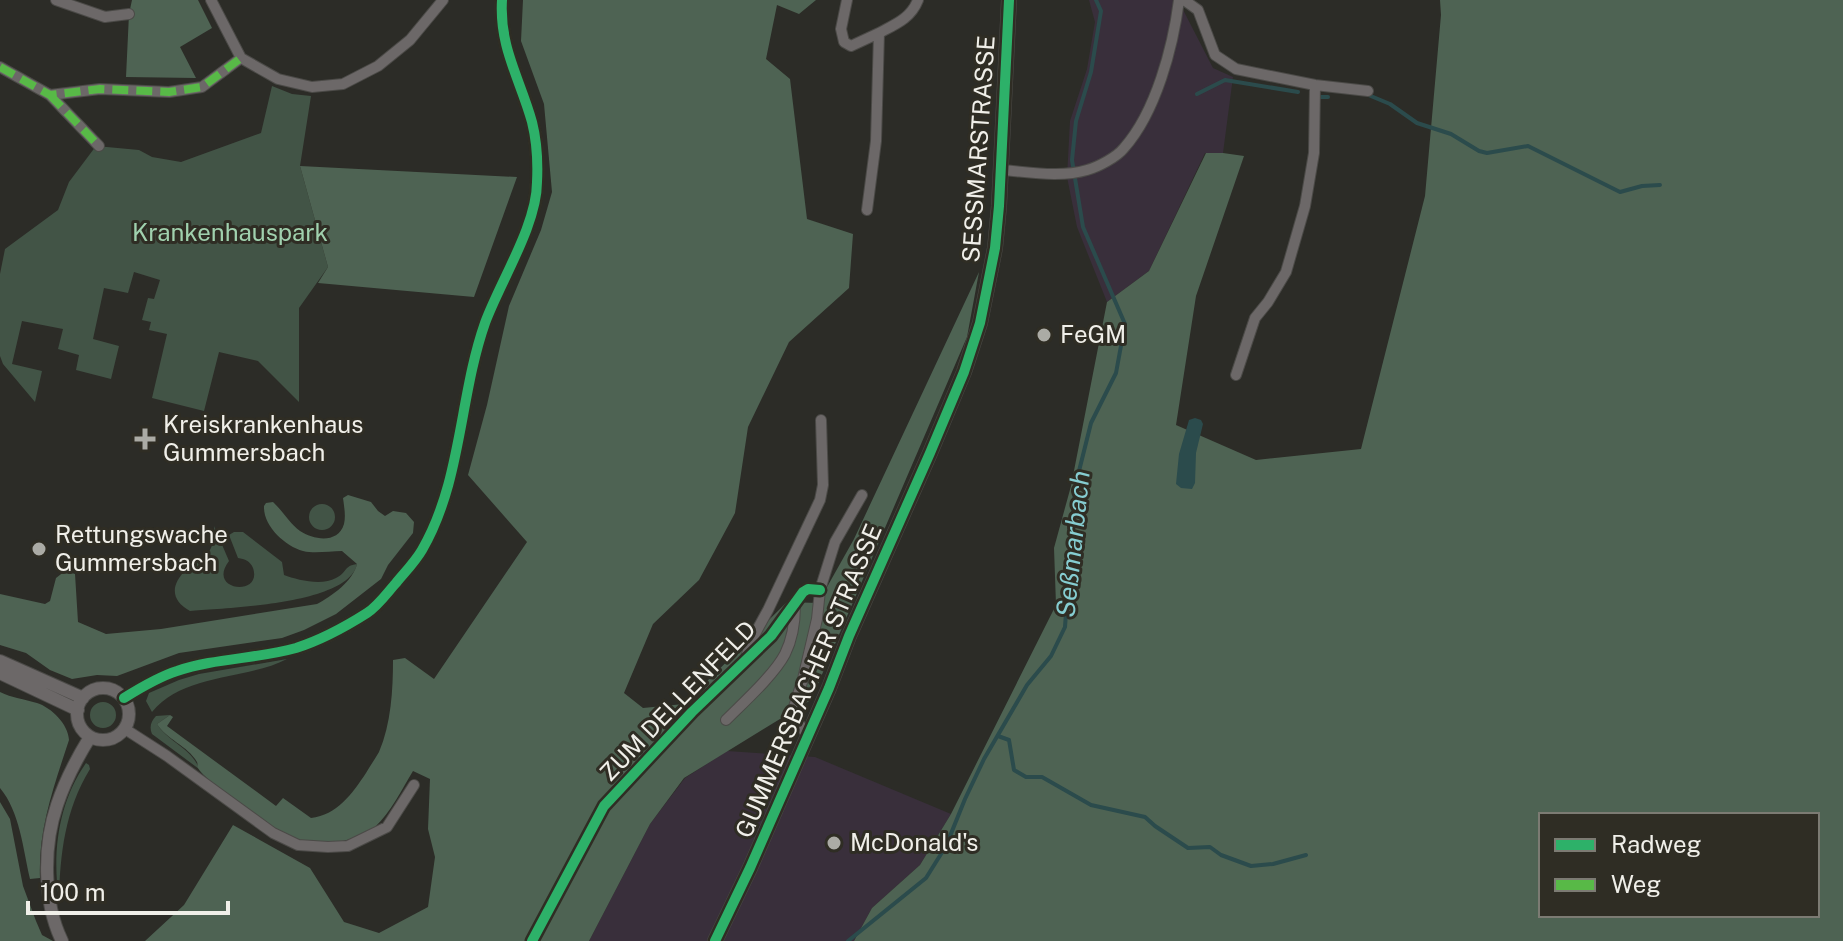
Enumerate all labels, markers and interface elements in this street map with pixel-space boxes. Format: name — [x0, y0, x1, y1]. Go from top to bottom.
street label: SESSMARSTRASSE — [956, 35, 1000, 263]
park label: Krankenhauspark — [132, 218, 328, 246]
place label: FeGM — [1060, 320, 1126, 348]
marker: FeGM — [1035, 326, 1053, 344]
place label: Kreiskrankenhaus Gummersbach — [163, 410, 363, 466]
marker: Kreiskrankenhaus Gummersbach — [134, 428, 156, 450]
water label: Seßmarbach — [1049, 469, 1096, 619]
place label: Rettungswache Gummersbach — [55, 520, 228, 576]
street label: GUMMERSBACHER STRASSE — [729, 520, 887, 842]
marker: Rettungswache Gummersbach — [30, 540, 48, 558]
street label: ZUM DELLENFELD — [594, 615, 761, 786]
legend — [1539, 813, 1819, 917]
place label: McDonald's — [850, 828, 978, 856]
text: Radweg — [1611, 830, 1702, 858]
marker: McDonald's — [825, 834, 843, 852]
scale bar — [28, 865, 228, 915]
text: Weg — [1611, 870, 1661, 898]
text: 100 m — [40, 878, 106, 906]

